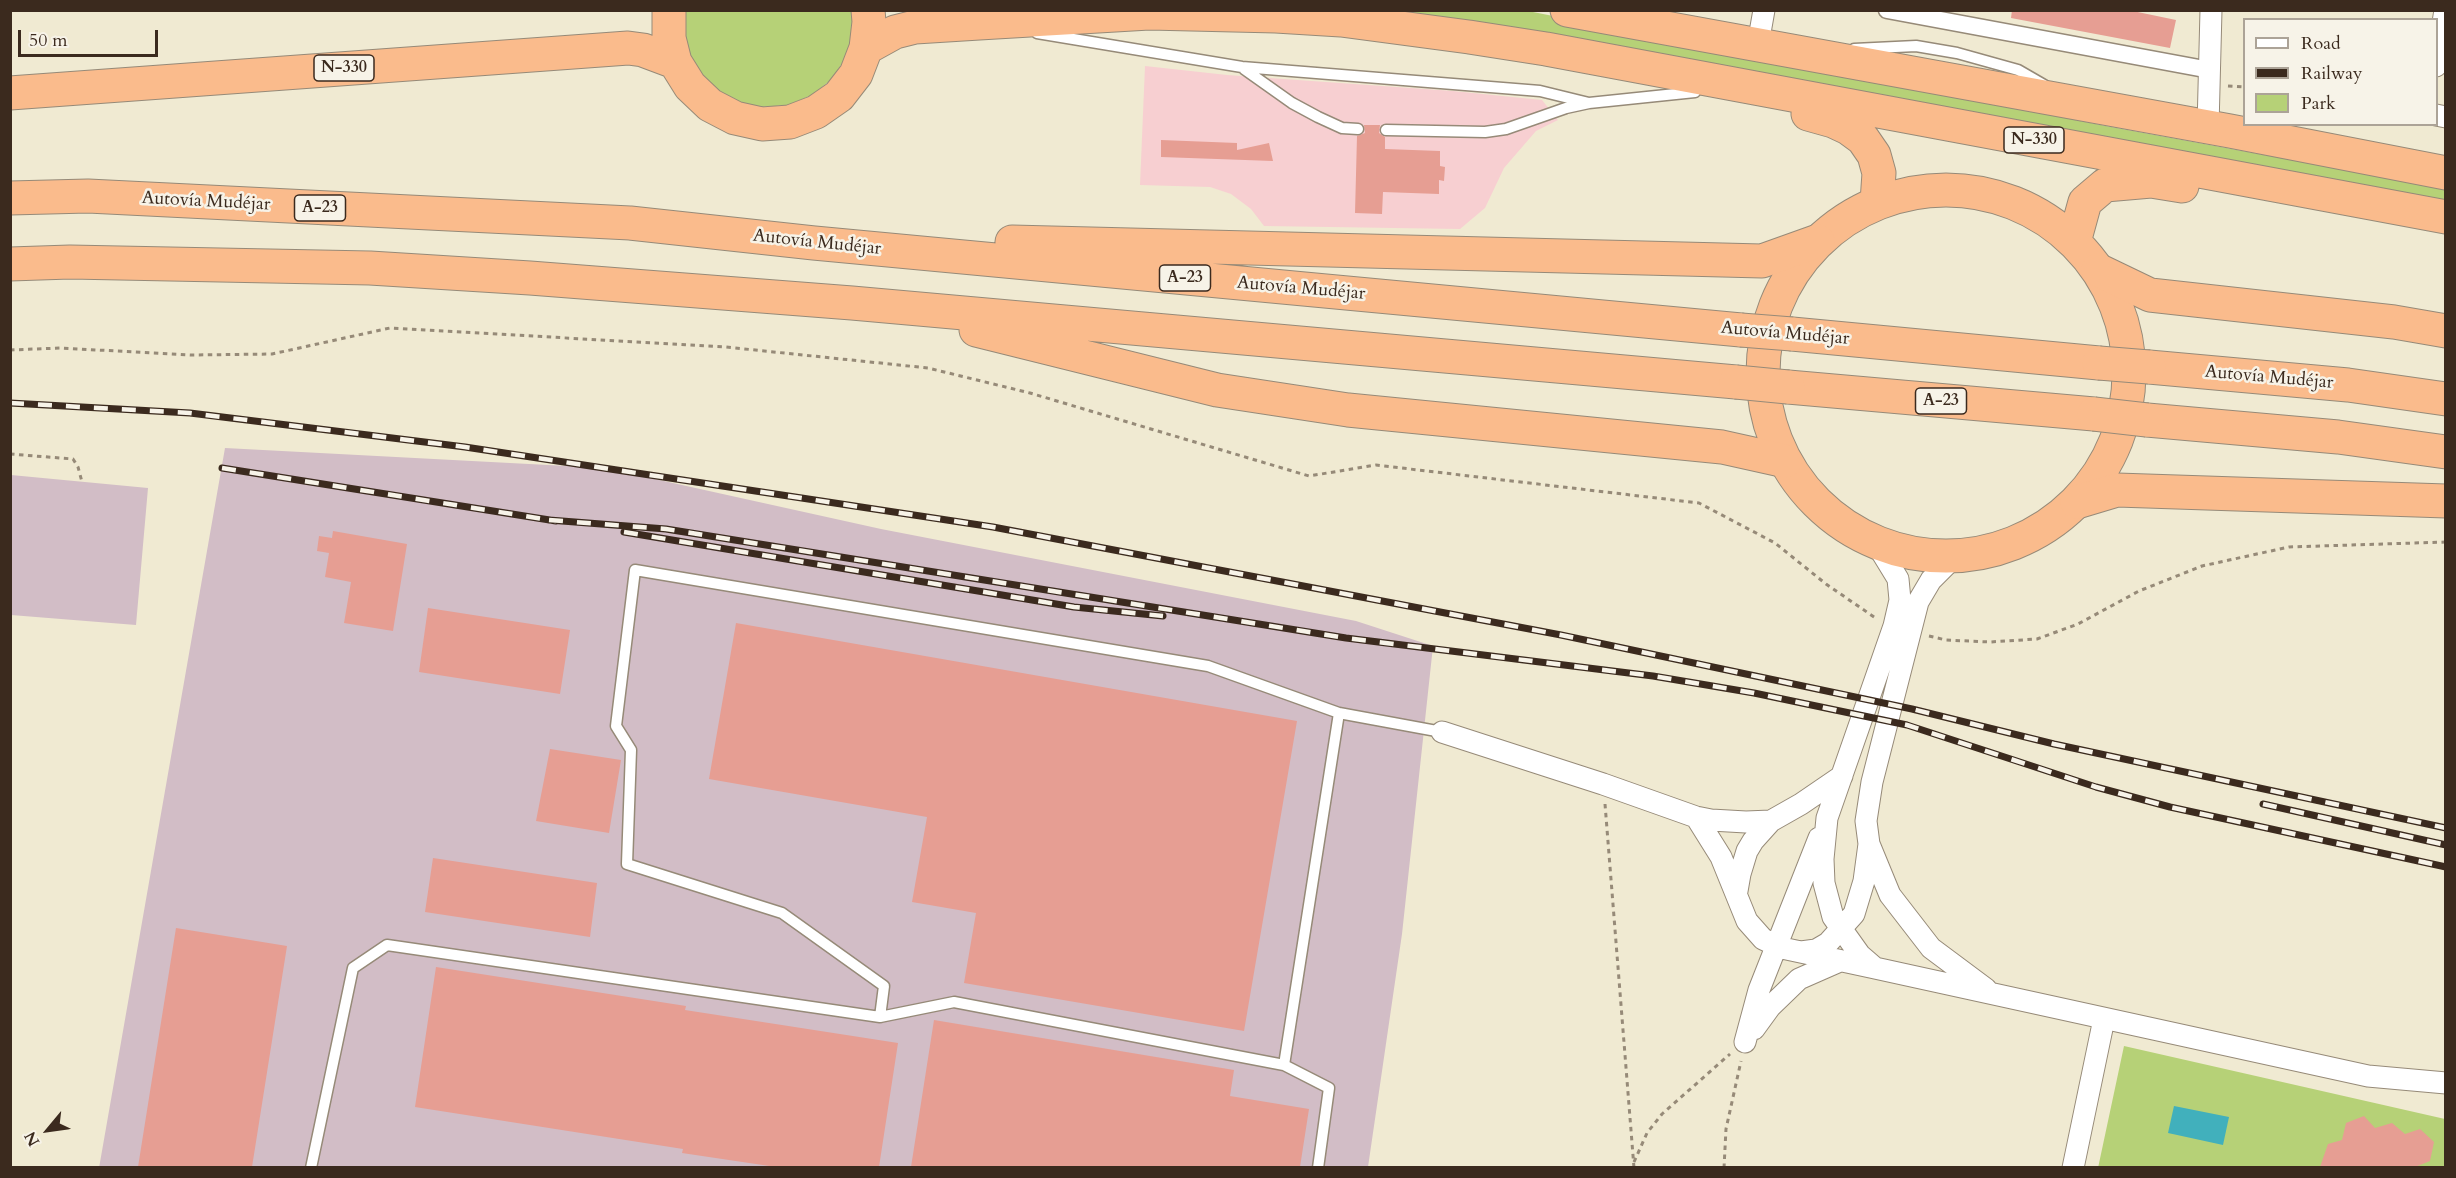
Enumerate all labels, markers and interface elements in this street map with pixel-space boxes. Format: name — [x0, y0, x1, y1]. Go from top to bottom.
scale bar — [21, 18, 160, 56]
legend — [2243, 18, 2438, 126]
text: 50 m — [29, 28, 68, 53]
text: Road — [2301, 31, 2341, 56]
road number: N-330 — [314, 55, 374, 81]
text: Railway — [2301, 61, 2363, 86]
text: Park — [2301, 91, 2336, 116]
road number: N-330 — [2004, 127, 2064, 153]
street label: Autovía Mudéjar — [141, 188, 271, 216]
road number: A-23 — [294, 195, 346, 221]
street label: Autovía Mudéjar — [752, 226, 882, 260]
road number: A-23 — [1160, 265, 1210, 291]
street label: Autovía Mudéjar — [1236, 273, 1366, 305]
street label: Autovía Mudéjar — [1720, 318, 1850, 350]
street label: Autovía Mudéjar — [2204, 362, 2334, 394]
road number: A-23 — [1916, 388, 1966, 414]
north arrow — [18, 1100, 78, 1160]
text: N — [19, 1127, 45, 1150]

